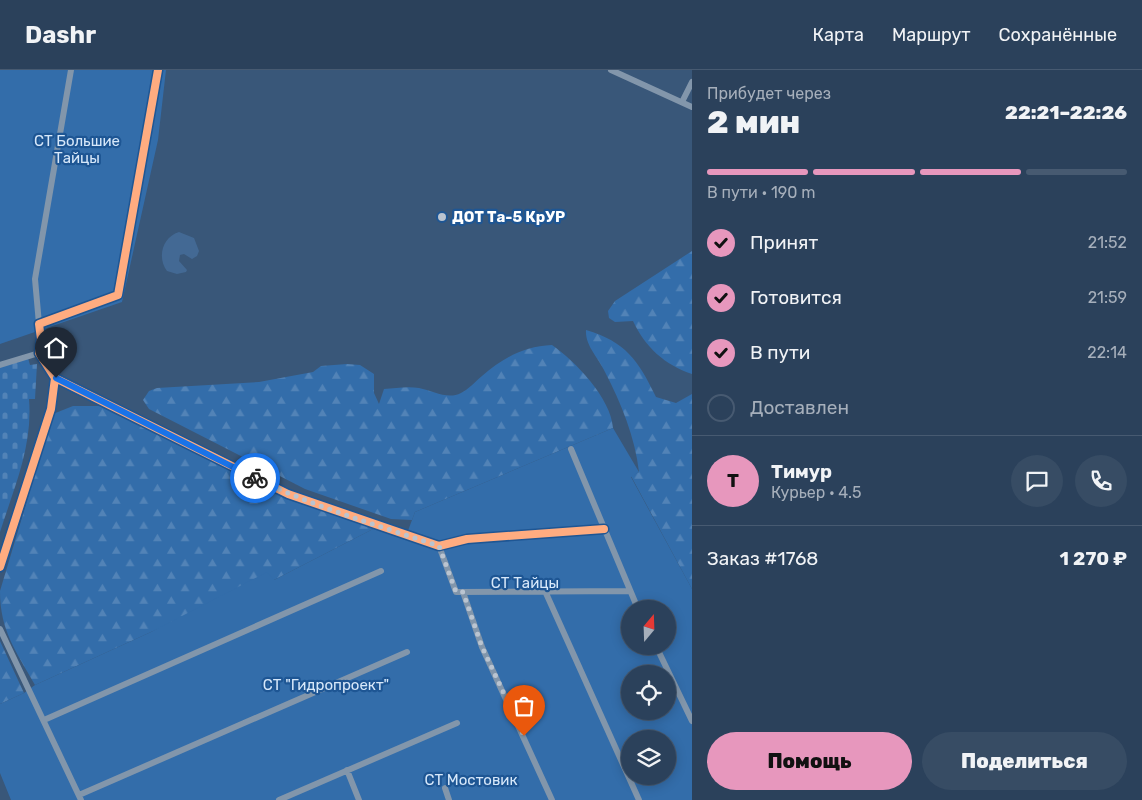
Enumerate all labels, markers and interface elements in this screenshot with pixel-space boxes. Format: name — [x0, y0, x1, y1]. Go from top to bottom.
text: Dashr — [25, 21, 96, 49]
text: Карта — [813, 24, 864, 46]
text: Маршрут — [892, 24, 971, 46]
text: Сохранённые — [999, 24, 1117, 46]
text: Прибудет через — [707, 84, 831, 103]
text: 22:21–22:26 — [1005, 101, 1127, 124]
text: 2 мин — [707, 103, 800, 141]
park label: СТ Большие Тайцы — [34, 132, 120, 167]
text: В пути · 190 m — [707, 183, 816, 202]
place label: ДОТ Та-5 КрУР — [452, 208, 565, 226]
marker: ДОТ Та-5 КрУР — [436, 211, 448, 223]
icon: check — [707, 229, 735, 257]
text: Принят — [750, 231, 818, 254]
text: 21:52 — [1088, 233, 1127, 252]
icon: check — [707, 284, 735, 312]
text: Готовится — [750, 286, 842, 309]
text: 21:59 — [1088, 288, 1127, 307]
pin — [35, 327, 77, 378]
icon: home — [42, 334, 70, 362]
icon: check — [707, 339, 735, 367]
text: В пути — [750, 341, 810, 364]
text: 22:14 — [1087, 343, 1127, 362]
text: Доставлен — [750, 396, 849, 419]
courier — [230, 453, 280, 503]
button: chat — [1011, 455, 1063, 507]
button: phone — [1075, 455, 1127, 507]
text: Тимур — [771, 460, 832, 483]
icon: bike — [241, 464, 269, 492]
text: Т — [727, 469, 739, 492]
text: Курьер · 4.5 — [771, 483, 862, 502]
text: Заказ #1768 — [707, 547, 818, 570]
text: 1 270 ₽ — [1060, 547, 1127, 570]
park label: СТ Тайцы — [491, 574, 559, 592]
north arrow — [621, 600, 676, 655]
map controls — [621, 600, 676, 785]
button: locate — [621, 665, 676, 720]
park label: СТ "Гидропроект" — [263, 676, 389, 694]
pin — [503, 685, 545, 736]
icon: bag — [510, 692, 538, 720]
button: layers — [621, 730, 676, 785]
button: Помощь — [707, 732, 912, 790]
button: Поделиться — [922, 732, 1127, 790]
park label: СТ Мостовик — [424, 771, 518, 789]

